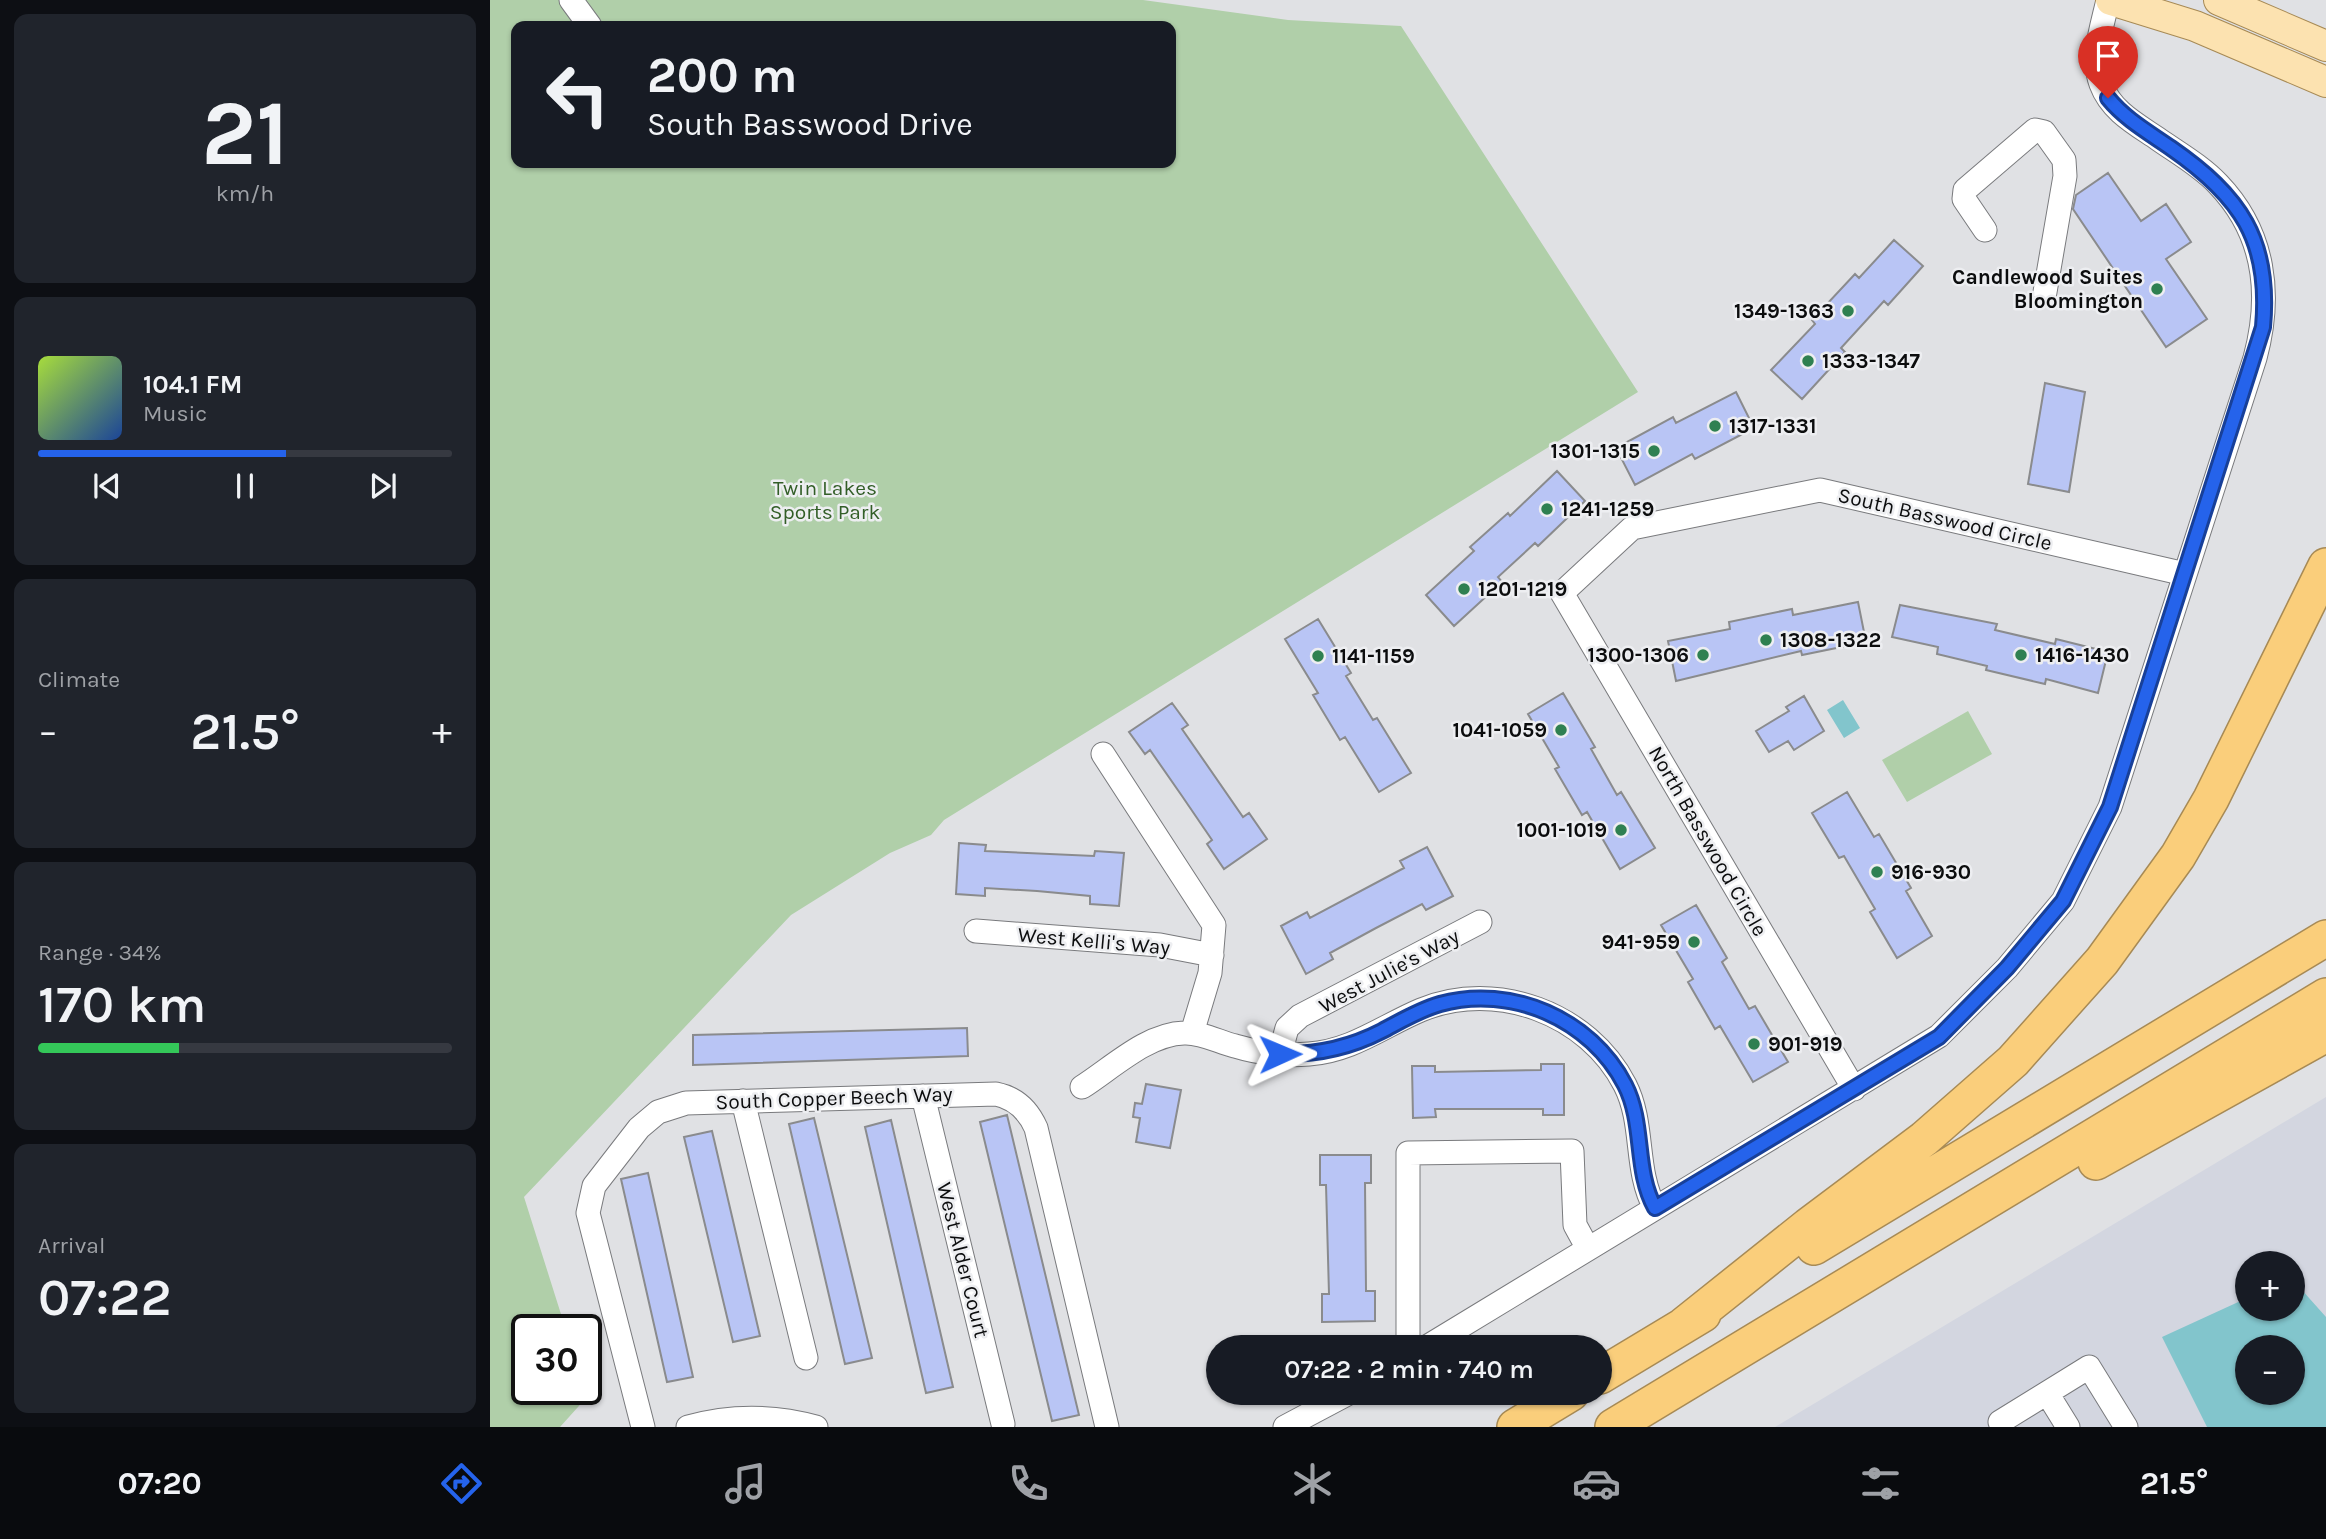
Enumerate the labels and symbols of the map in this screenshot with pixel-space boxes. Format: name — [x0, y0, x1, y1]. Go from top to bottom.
pin — [2078, 26, 2138, 98]
place label: Candlewood Suites Bloomington — [1952, 265, 2143, 313]
marker: Candlewood Suites Bloomington — [2149, 281, 2165, 297]
place label: 1349-1363 — [1734, 299, 1834, 323]
marker: 1349-1363 — [1840, 303, 1856, 319]
place label: 1333-1347 — [1822, 349, 1921, 373]
marker: 1333-1347 — [1800, 353, 1816, 369]
place label: 1317-1331 — [1729, 414, 1816, 438]
marker: 1317-1331 — [1707, 418, 1723, 434]
place label: 1301-1315 — [1551, 439, 1640, 463]
marker: 1301-1315 — [1646, 443, 1662, 459]
park label: Twin Lakes Sports Park — [770, 476, 880, 524]
street label: South Basswood Circle — [1836, 483, 2054, 555]
place label: 1241-1259 — [1561, 497, 1654, 521]
marker: 1241-1259 — [1539, 501, 1555, 517]
place label: 1201-1219 — [1478, 577, 1567, 601]
marker: 1201-1219 — [1456, 581, 1472, 597]
place label: 1308-1322 — [1780, 628, 1881, 652]
marker: 1308-1322 — [1758, 632, 1774, 648]
place label: 1300-1306 — [1587, 643, 1689, 667]
place label: 1416-1430 — [2035, 643, 2129, 667]
place label: 1141-1159 — [1332, 644, 1415, 668]
marker: 1300-1306 — [1695, 647, 1711, 663]
marker: 1416-1430 — [2013, 647, 2029, 663]
marker: 1141-1159 — [1310, 648, 1326, 664]
place label: 1041-1059 — [1453, 718, 1547, 742]
marker: 1041-1059 — [1553, 722, 1569, 738]
street label: North Basswood Circle — [1644, 742, 1772, 940]
place label: 1001-1019 — [1517, 818, 1607, 842]
marker: 1001-1019 — [1613, 822, 1629, 838]
place label: 916-930 — [1891, 860, 1971, 884]
marker: 916-930 — [1869, 864, 1885, 880]
street label: West Kelli's Way — [1017, 922, 1171, 960]
street label: West Julie's Way — [1315, 924, 1463, 1018]
place label: 941-959 — [1602, 930, 1680, 954]
marker: 941-959 — [1686, 934, 1702, 950]
position arrow — [1243, 1017, 1317, 1091]
place label: 901-919 — [1768, 1032, 1843, 1056]
marker: 901-919 — [1746, 1036, 1762, 1052]
street label: South Copper Beech Way — [715, 1082, 953, 1114]
street label: West Alder Court — [932, 1180, 994, 1340]
speed limit sign: 30 — [511, 1314, 602, 1405]

